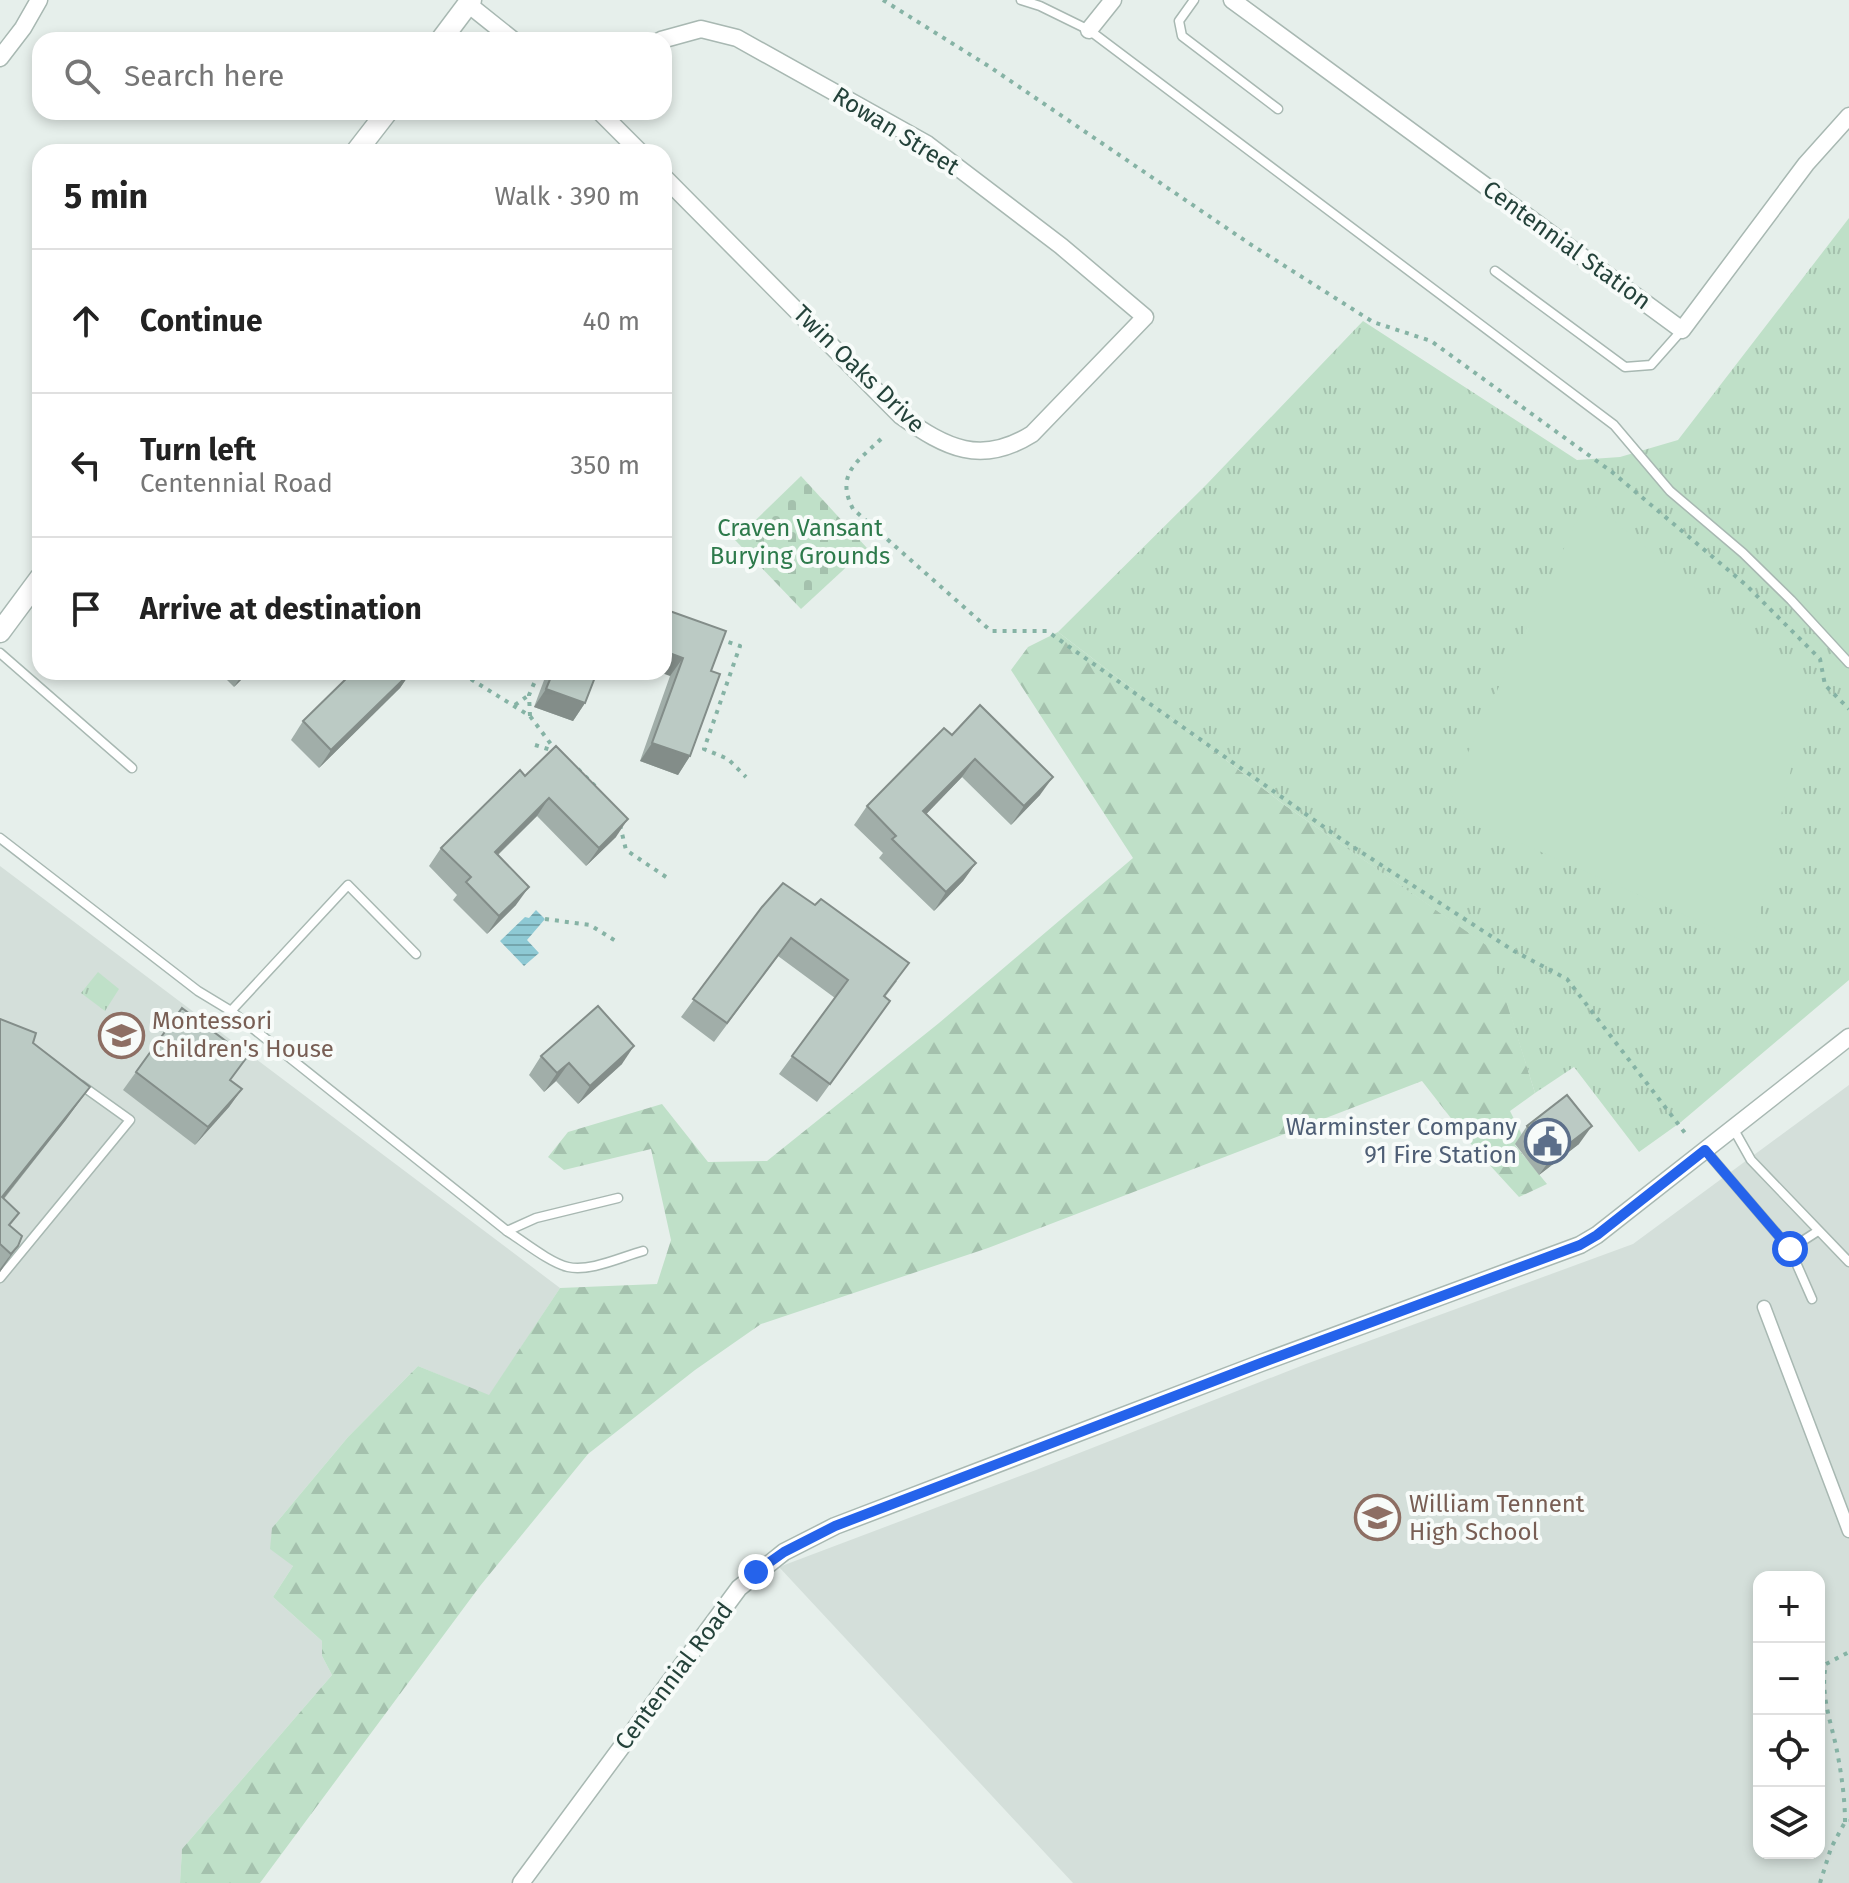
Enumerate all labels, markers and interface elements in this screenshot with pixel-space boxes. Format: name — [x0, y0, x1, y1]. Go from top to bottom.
search box — [32, 32, 672, 120]
icon: search — [60, 54, 104, 98]
text: Search here — [124, 58, 284, 94]
street label: Rowan Street — [828, 81, 965, 181]
street label: Centennial Station — [1478, 175, 1656, 315]
text: 5 min — [64, 176, 148, 217]
text: Walk · 390 m — [494, 181, 640, 212]
icon: ahead — [64, 299, 108, 343]
street label: Twin Oaks Drive — [788, 299, 930, 439]
text: Continue — [140, 303, 263, 339]
text: 40 m — [582, 306, 640, 337]
text: Turn left — [140, 432, 256, 468]
icon: left — [64, 443, 108, 487]
text: 350 m — [570, 450, 640, 481]
text: Centennial Road — [140, 468, 333, 499]
park label: Craven Vansant Burying Grounds — [710, 514, 890, 570]
icon: arrive — [64, 587, 108, 631]
text: Arrive at destination — [140, 591, 422, 627]
place label: Montessori Children's House — [152, 1007, 334, 1063]
school or university icon: Montessori Children's House — [97, 1011, 145, 1059]
place label: Warminster Company 91 Fire Station — [1286, 1113, 1517, 1169]
public building icon: Warminster Company 91 Fire Station — [1524, 1117, 1572, 1165]
route start — [1772, 1231, 1808, 1267]
place label: William Tennent High School — [1409, 1490, 1585, 1546]
school or university icon: William Tennent High School — [1354, 1494, 1402, 1542]
route end — [738, 1554, 774, 1590]
map controls — [1753, 1571, 1825, 1859]
button: + — [1753, 1571, 1825, 1643]
street label: Centennial Road — [609, 1597, 739, 1755]
button: − — [1753, 1643, 1825, 1715]
button: locate — [1753, 1715, 1825, 1787]
button: layers — [1753, 1787, 1825, 1859]

